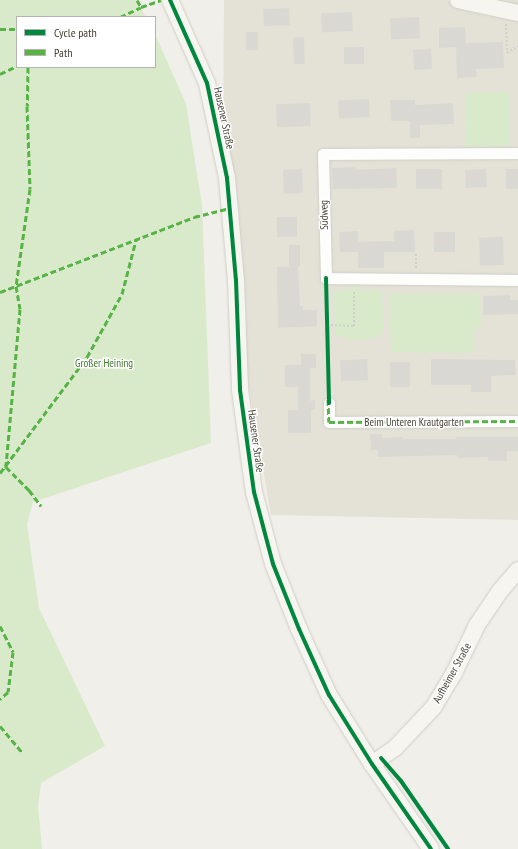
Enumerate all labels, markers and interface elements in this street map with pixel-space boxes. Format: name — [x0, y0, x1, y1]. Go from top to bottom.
legend — [16, 16, 156, 68]
text: Cycle path — [54, 25, 97, 40]
text: Path — [54, 45, 72, 60]
street label: Hausener Straße — [211, 86, 237, 150]
street label: Südweg — [317, 200, 331, 230]
park label: Großer Heining — [75, 356, 133, 370]
street label: Hausener Straße — [245, 409, 267, 473]
street label: Beim Unteren Krautgarten — [364, 415, 464, 429]
street label: Aufheimer Straße — [430, 641, 474, 705]

